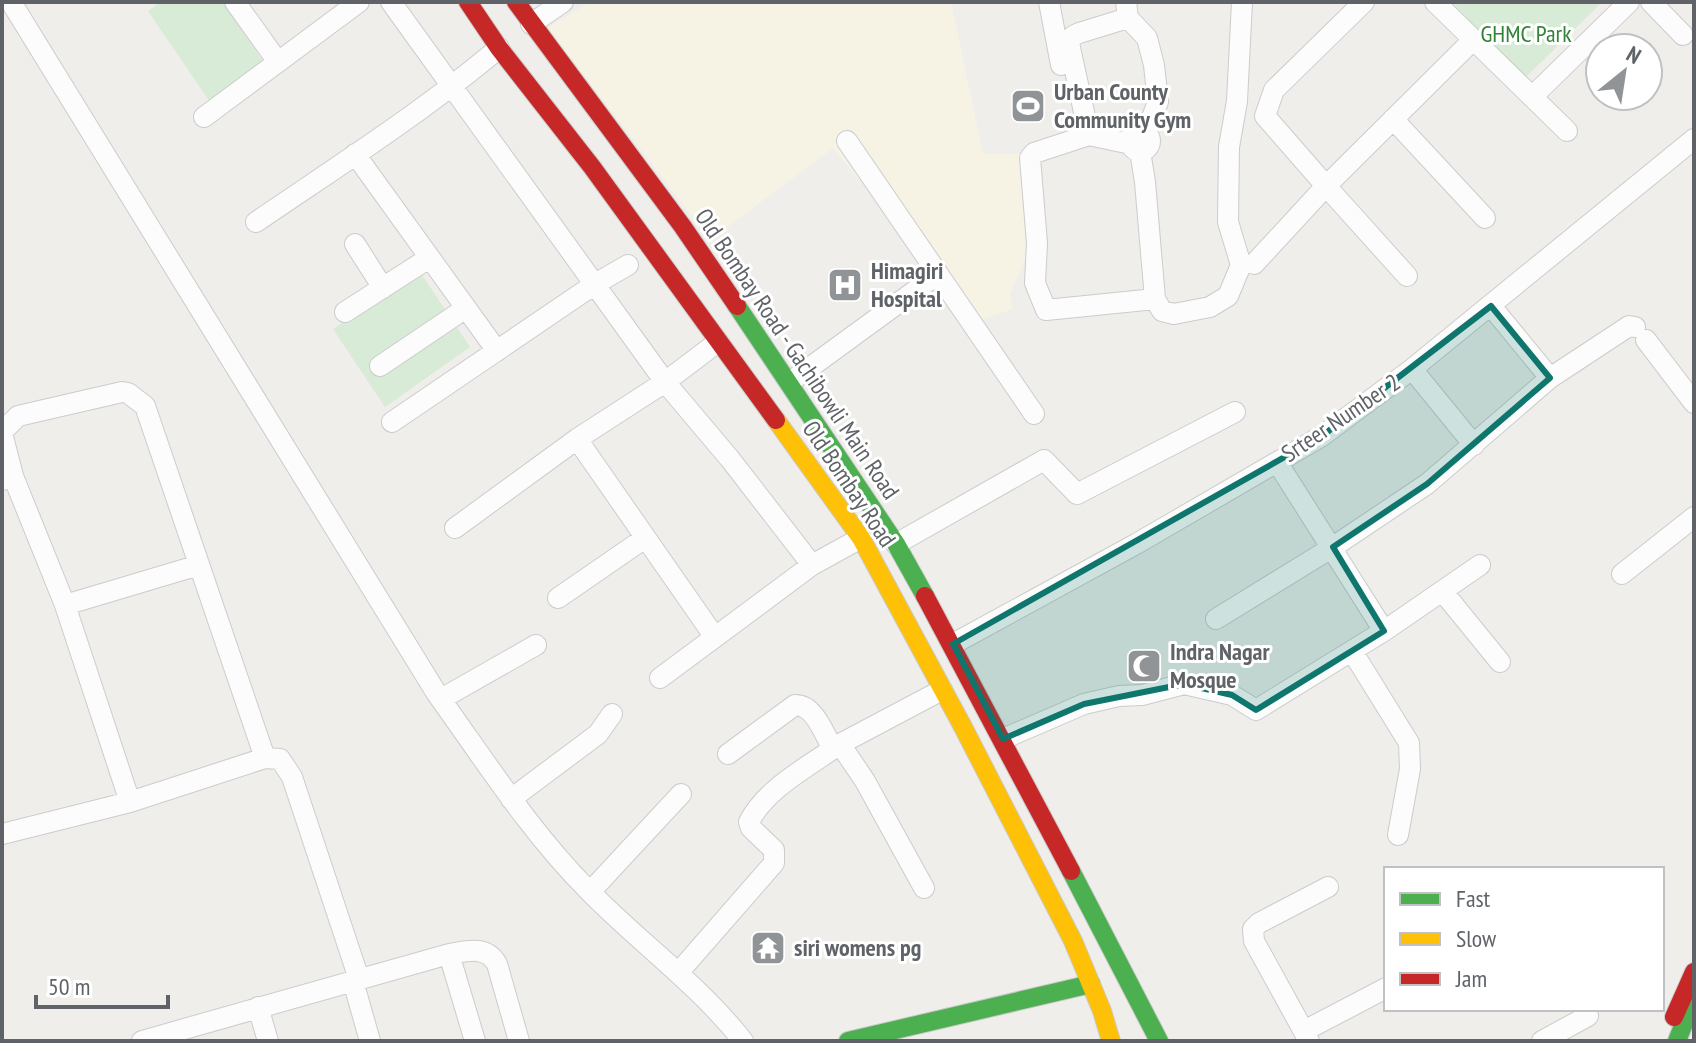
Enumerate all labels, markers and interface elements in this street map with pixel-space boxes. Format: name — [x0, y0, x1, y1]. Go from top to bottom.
park label: GHMC Park — [1481, 18, 1572, 49]
north arrow — [1584, 32, 1664, 112]
text: N — [1622, 40, 1646, 70]
place label: Urban County Community Gym — [1054, 76, 1191, 135]
sports icon: Urban County Community Gym — [1009, 87, 1047, 125]
street label: Old Bombay Road - Gachibowli Main Road — [688, 202, 906, 506]
place label: Himagiri Hospital — [871, 255, 943, 314]
hospital icon: Himagiri Hospital — [826, 266, 864, 304]
street label: Srteer Number 2 — [1275, 366, 1406, 469]
street label: Old Bombay Road — [796, 415, 902, 553]
place label: Indra Nagar Mosque — [1170, 636, 1270, 695]
mosque icon: Indra Nagar Mosque — [1125, 647, 1163, 685]
legend — [1384, 867, 1664, 1011]
text: Fast — [1456, 883, 1491, 914]
text: Slow — [1456, 923, 1497, 954]
temple icon: siri womens pg — [749, 929, 787, 967]
place label: siri womens pg — [794, 932, 921, 963]
scale bar — [36, 959, 168, 1009]
text: Jam — [1455, 963, 1487, 994]
text: 50 m — [48, 971, 90, 1002]

